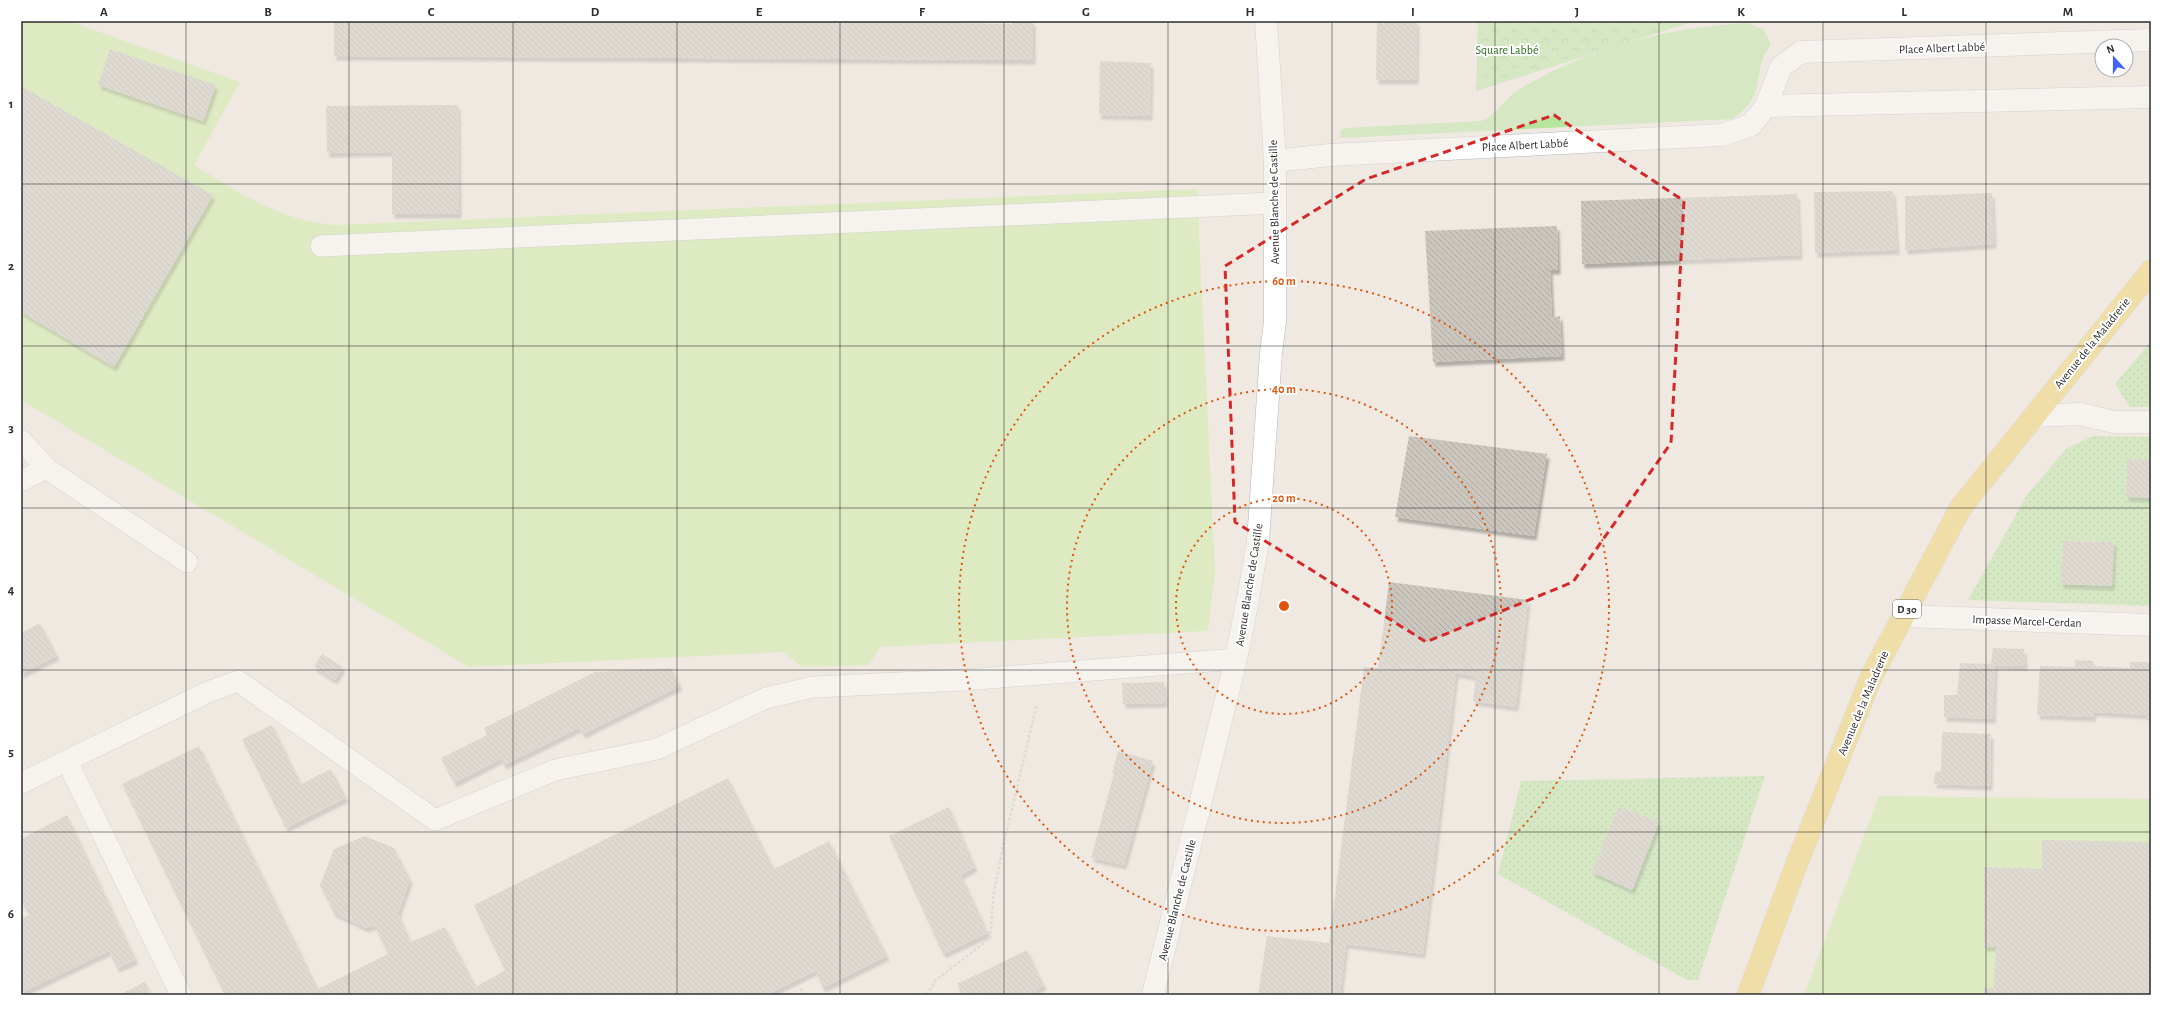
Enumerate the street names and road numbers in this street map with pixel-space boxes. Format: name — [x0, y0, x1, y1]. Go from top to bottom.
street label: Place Albert Labbé — [1899, 40, 1985, 56]
street label: Place Albert Labbé — [1481, 137, 1569, 153]
street label: Avenue Blanche de Castille — [1267, 140, 1281, 264]
street label: Avenue de la Maladrerie — [2052, 296, 2132, 390]
street label: Avenue Blanche de Castille — [1233, 523, 1265, 647]
road number: D 30 — [1893, 600, 1921, 618]
street label: Impasse Marcel-Cerdan — [1972, 613, 2082, 629]
street label: Avenue de la Maladrerie — [1835, 649, 1891, 757]
street label: Avenue Blanche de Castille — [1156, 838, 1198, 962]

